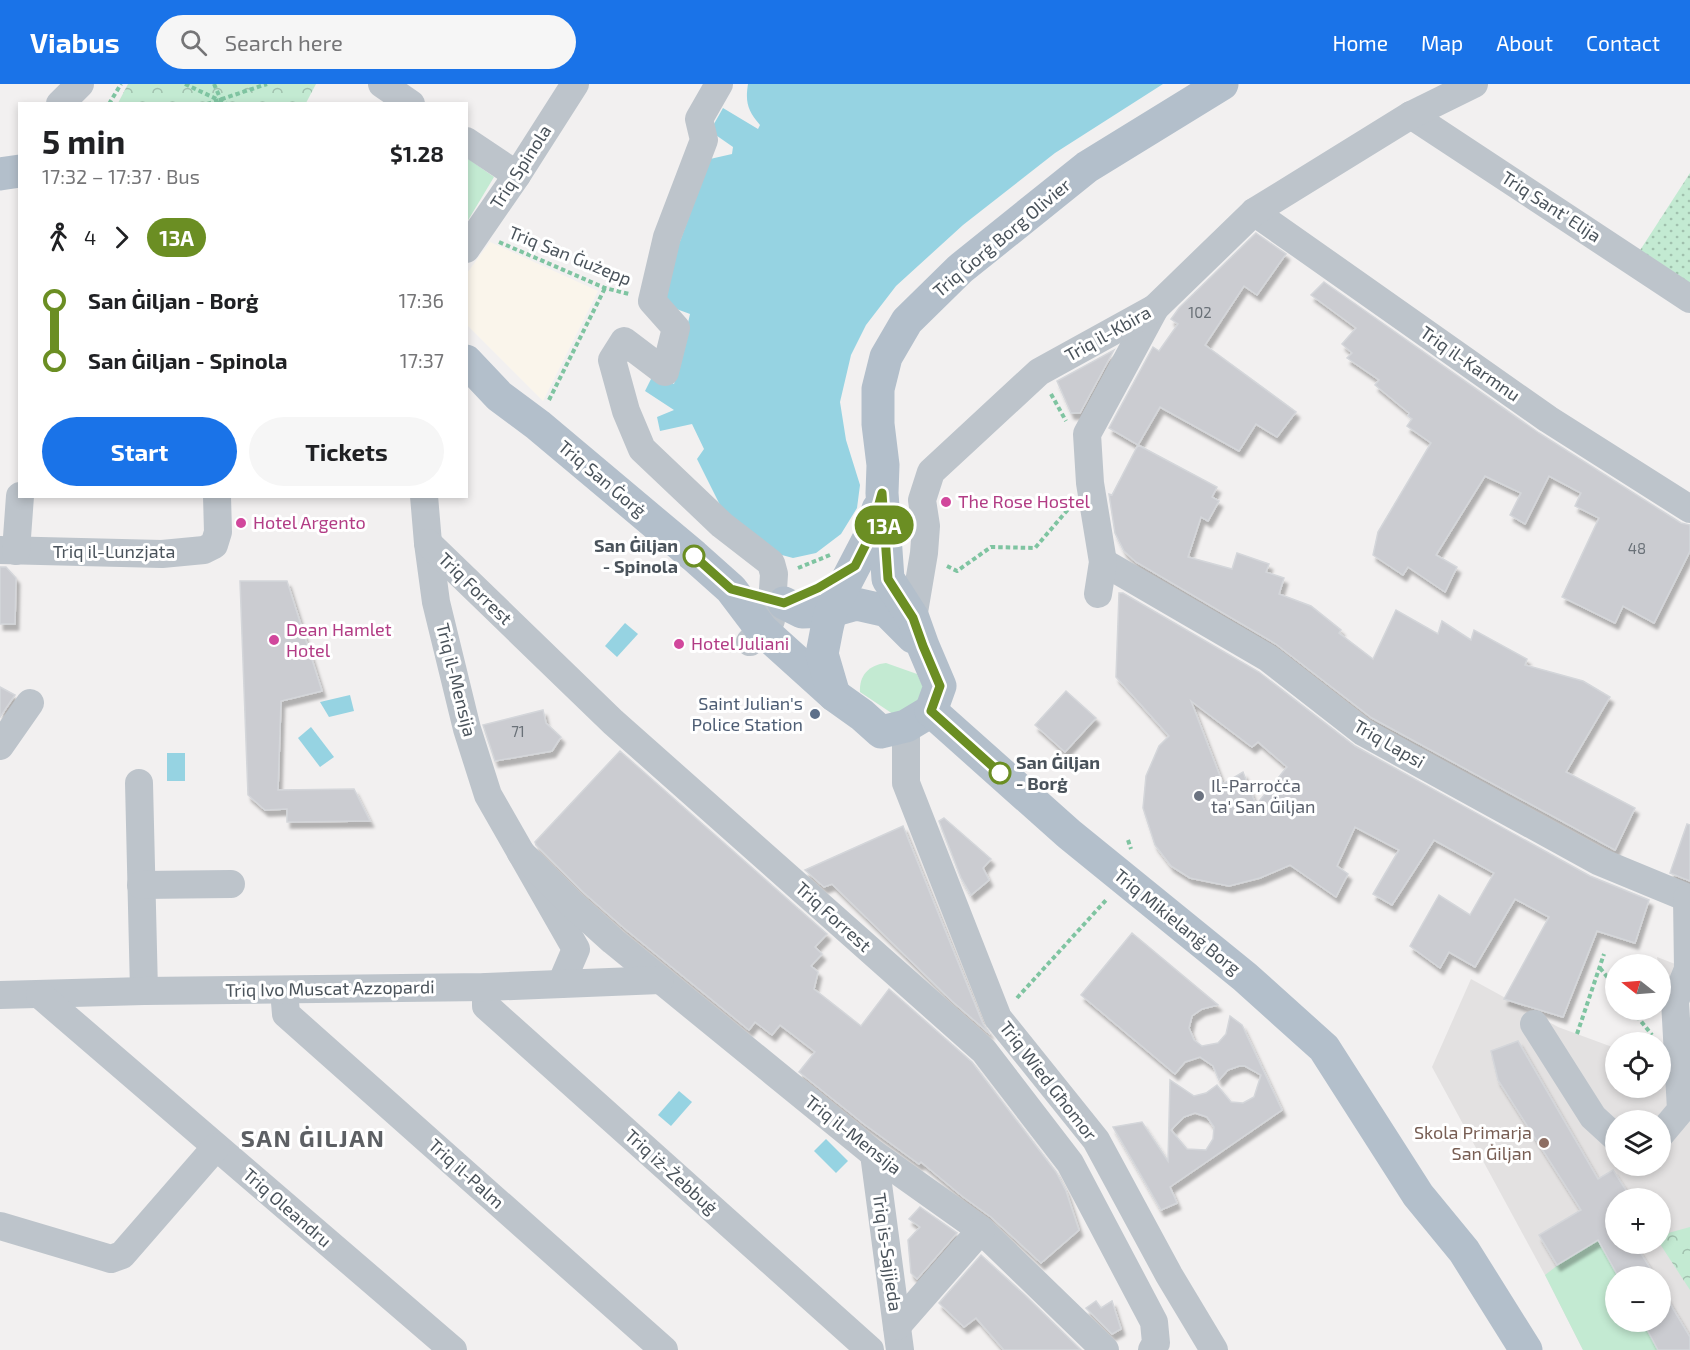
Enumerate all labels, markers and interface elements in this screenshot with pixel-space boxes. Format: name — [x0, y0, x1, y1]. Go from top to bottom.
search box — [156, 15, 576, 69]
text: Viabus — [30, 25, 120, 59]
icon: search — [177, 26, 210, 59]
text: Search here — [225, 29, 343, 55]
text: Home — [1332, 30, 1388, 55]
text: Map — [1421, 30, 1463, 55]
text: About — [1496, 30, 1553, 55]
text: Contact — [1586, 30, 1660, 55]
street label: Triq Spinola — [485, 120, 555, 213]
text: 5 min — [42, 121, 125, 161]
text: $1.28 — [390, 140, 444, 166]
text: 17:32 – 17:37 · Bus — [42, 164, 200, 188]
street label: Triq Sant' Elija — [1498, 166, 1605, 246]
street label: Triq Ġorġ Borg Olivier — [928, 173, 1075, 301]
street label: Triq San Ġużepp — [506, 220, 635, 290]
icon: walk — [42, 221, 75, 254]
icon: forward — [105, 221, 138, 254]
text: 4 — [84, 225, 96, 249]
text: 13A — [159, 225, 194, 250]
text: San Ġiljan - Borġ — [88, 287, 259, 313]
text: 17:36 — [399, 288, 444, 312]
street label: Triq il-Kbira — [1061, 301, 1154, 366]
house number: 102 — [1188, 303, 1212, 321]
street label: Triq il-Karmnu — [1417, 321, 1525, 406]
text: San Ġiljan - Spinola — [88, 347, 288, 373]
text: 17:37 — [400, 348, 444, 372]
button: Start — [42, 417, 237, 486]
button: Tickets — [249, 417, 444, 486]
street label: Triq San Ġorġ — [554, 435, 651, 521]
place label: The Rose Hostel — [958, 490, 1091, 512]
marker: The Rose Hostel — [939, 495, 953, 509]
line badge: 13A — [850, 506, 918, 544]
place label: Hotel Argento — [253, 511, 366, 533]
text: 13A — [867, 513, 901, 538]
marker: Hotel Argento — [234, 516, 248, 530]
place label: San Ġiljan - Spinola — [594, 534, 678, 577]
house number: 48 — [1628, 539, 1646, 557]
street label: Triq il-Lunzjata — [53, 540, 175, 562]
marker: San Ġiljan - Spinola — [683, 545, 705, 567]
street label: Triq Forrest — [434, 548, 517, 629]
place label: Dean Hamlet Hotel — [286, 618, 392, 661]
street label: Triq il-Mensija — [432, 621, 482, 739]
place label: Hotel Juliani — [691, 632, 789, 654]
marker: Dean Hamlet Hotel — [267, 633, 281, 647]
marker: Hotel Juliani — [672, 637, 686, 651]
place label: Saint Julian's Police Station — [691, 692, 803, 735]
marker: Saint Julian's Police Station — [808, 707, 822, 721]
street label: Triq Lapsi — [1350, 714, 1429, 772]
house number: 71 — [511, 722, 525, 740]
place label: San Ġiljan - Borġ — [1016, 751, 1100, 794]
marker: San Ġiljan - Borġ — [989, 762, 1011, 784]
place label: Il-Parroċċa ta' San Ġiljan — [1211, 774, 1316, 817]
marker: Il-Parroċċa ta' San Ġiljan — [1192, 789, 1206, 803]
street label: Triq Mikielanġ Borg — [1110, 863, 1245, 979]
street label: Triq Forrest — [791, 877, 876, 956]
north arrow — [1605, 954, 1671, 1020]
map controls — [1605, 954, 1671, 1332]
street label: Triq Ivo Muscat Azzopardi — [225, 975, 435, 1001]
street label: Triq Wied Għomor — [995, 1016, 1102, 1144]
button: locate — [1605, 1032, 1671, 1098]
street label: Triq il-Mensija — [801, 1090, 906, 1179]
button: layers — [1605, 1110, 1671, 1176]
place label: Skola Primarja San Ġiljan — [1414, 1121, 1532, 1164]
district label: SAN ĠILJAN — [241, 1123, 385, 1152]
street label: Triq iż-Żebbuġ — [621, 1124, 722, 1218]
street label: Triq il-Palm — [424, 1134, 509, 1213]
marker: Skola Primarja San Ġiljan — [1537, 1136, 1551, 1150]
street label: Triq Oleandru — [239, 1163, 336, 1252]
button: + — [1605, 1188, 1671, 1254]
street label: Triq is-Sajjieda — [869, 1191, 907, 1313]
button: − — [1605, 1266, 1671, 1332]

